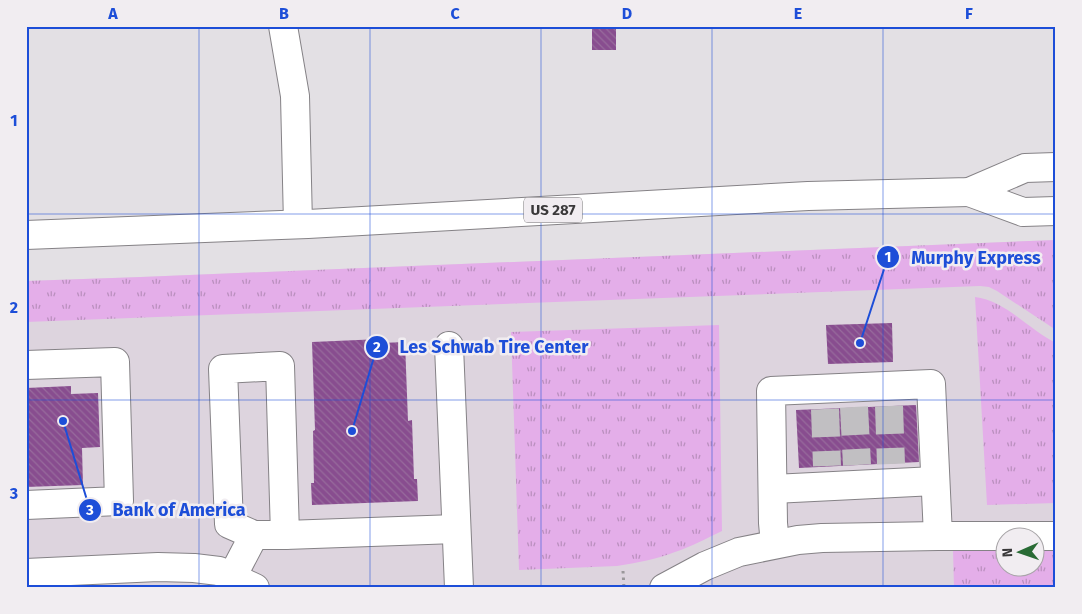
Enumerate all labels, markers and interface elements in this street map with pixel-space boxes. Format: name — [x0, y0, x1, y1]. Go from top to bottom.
text: A — [107, 4, 118, 23]
text: B — [279, 4, 289, 23]
text: C — [450, 4, 460, 23]
text: D — [622, 4, 632, 23]
text: E — [794, 4, 802, 23]
text: F — [965, 4, 973, 23]
text: 1 — [10, 111, 18, 130]
road number: US 287 — [524, 198, 582, 222]
callout: Murphy Express — [876, 241, 1051, 274]
text: Murphy Express — [911, 247, 1041, 269]
text: 1 — [885, 248, 891, 266]
text: 2 — [10, 298, 18, 317]
callout: Les Schwab Tire Center — [364, 330, 598, 363]
text: Les Schwab Tire Center — [400, 336, 589, 358]
text: 2 — [373, 338, 381, 356]
text: 3 — [9, 484, 18, 503]
callout: Bank of America — [78, 494, 256, 527]
text: Bank of America — [112, 499, 246, 521]
text: 3 — [85, 501, 94, 519]
north arrow — [994, 526, 1044, 576]
text: N — [999, 547, 1016, 557]

